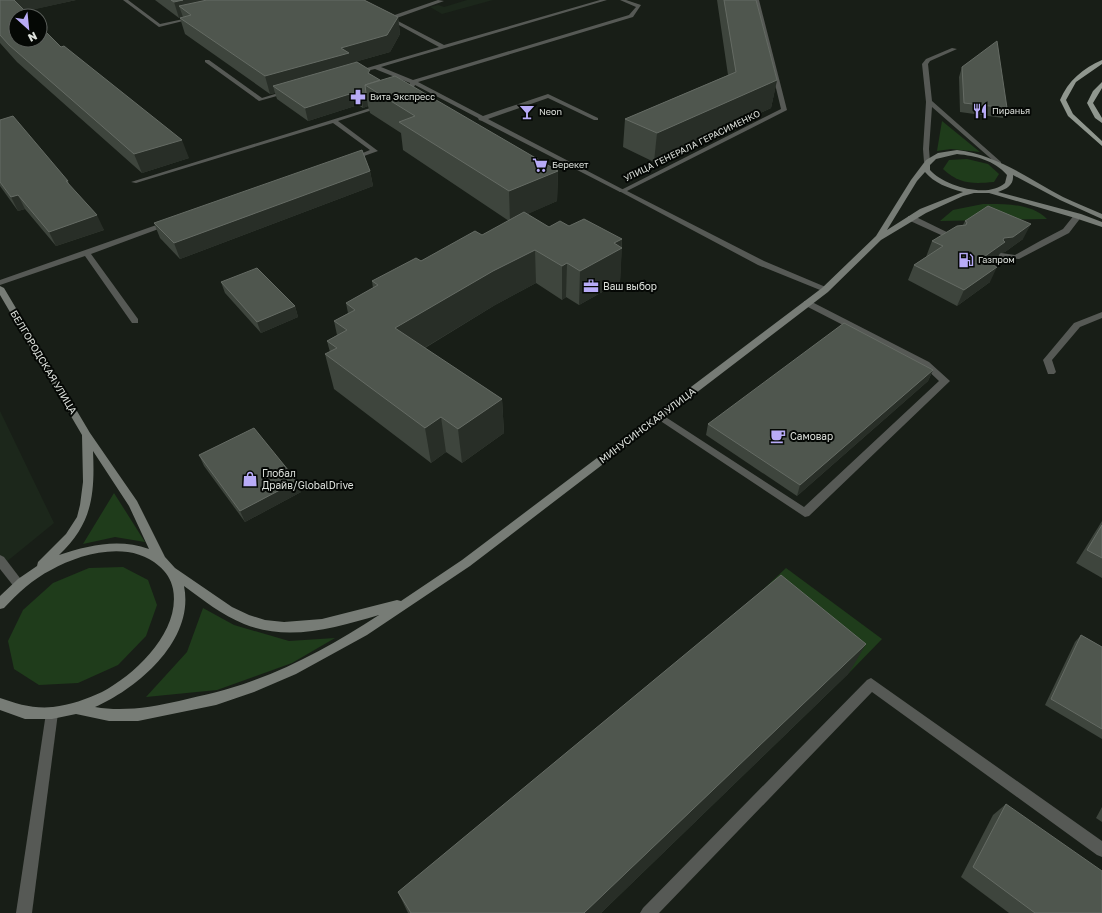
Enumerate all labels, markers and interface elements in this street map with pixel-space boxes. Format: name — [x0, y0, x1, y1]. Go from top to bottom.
north arrow — [8, 8, 48, 48]
text: N — [26, 30, 39, 45]
pharmacy icon: Вита Экспресс — [349, 88, 367, 106]
place label: Вита Экспресс — [370, 91, 435, 102]
restaurant icon: Пиранья — [971, 102, 989, 120]
bar icon: Neon — [518, 103, 536, 121]
place label: Пиранья — [992, 105, 1030, 116]
place label: Neon — [539, 106, 562, 117]
street label: УЛИЦА ГЕНЕРАЛА ГЕРАСИМЕНКО — [622, 107, 762, 183]
supermarket icon: Берекет — [531, 156, 549, 174]
place label: Берекет — [552, 159, 589, 170]
fuel station icon: Газпром — [957, 251, 975, 269]
place label: Газпром — [978, 254, 1015, 265]
office icon: Ваш выбор — [582, 277, 600, 295]
place label: Ваш выбор — [603, 280, 657, 292]
street label: БЕЛГОРОДСКАЯ УЛИЦА — [8, 308, 80, 416]
street label: МИНУСИНСКАЯ УЛИЦА — [596, 385, 698, 465]
cafe icon: Самовар — [769, 427, 787, 445]
place label: Самовар — [790, 430, 833, 442]
place label: Глобал Драйв/GlobalDrive — [262, 467, 354, 491]
shop icon: Глобал Драйв/GlobalDrive — [241, 470, 259, 488]

